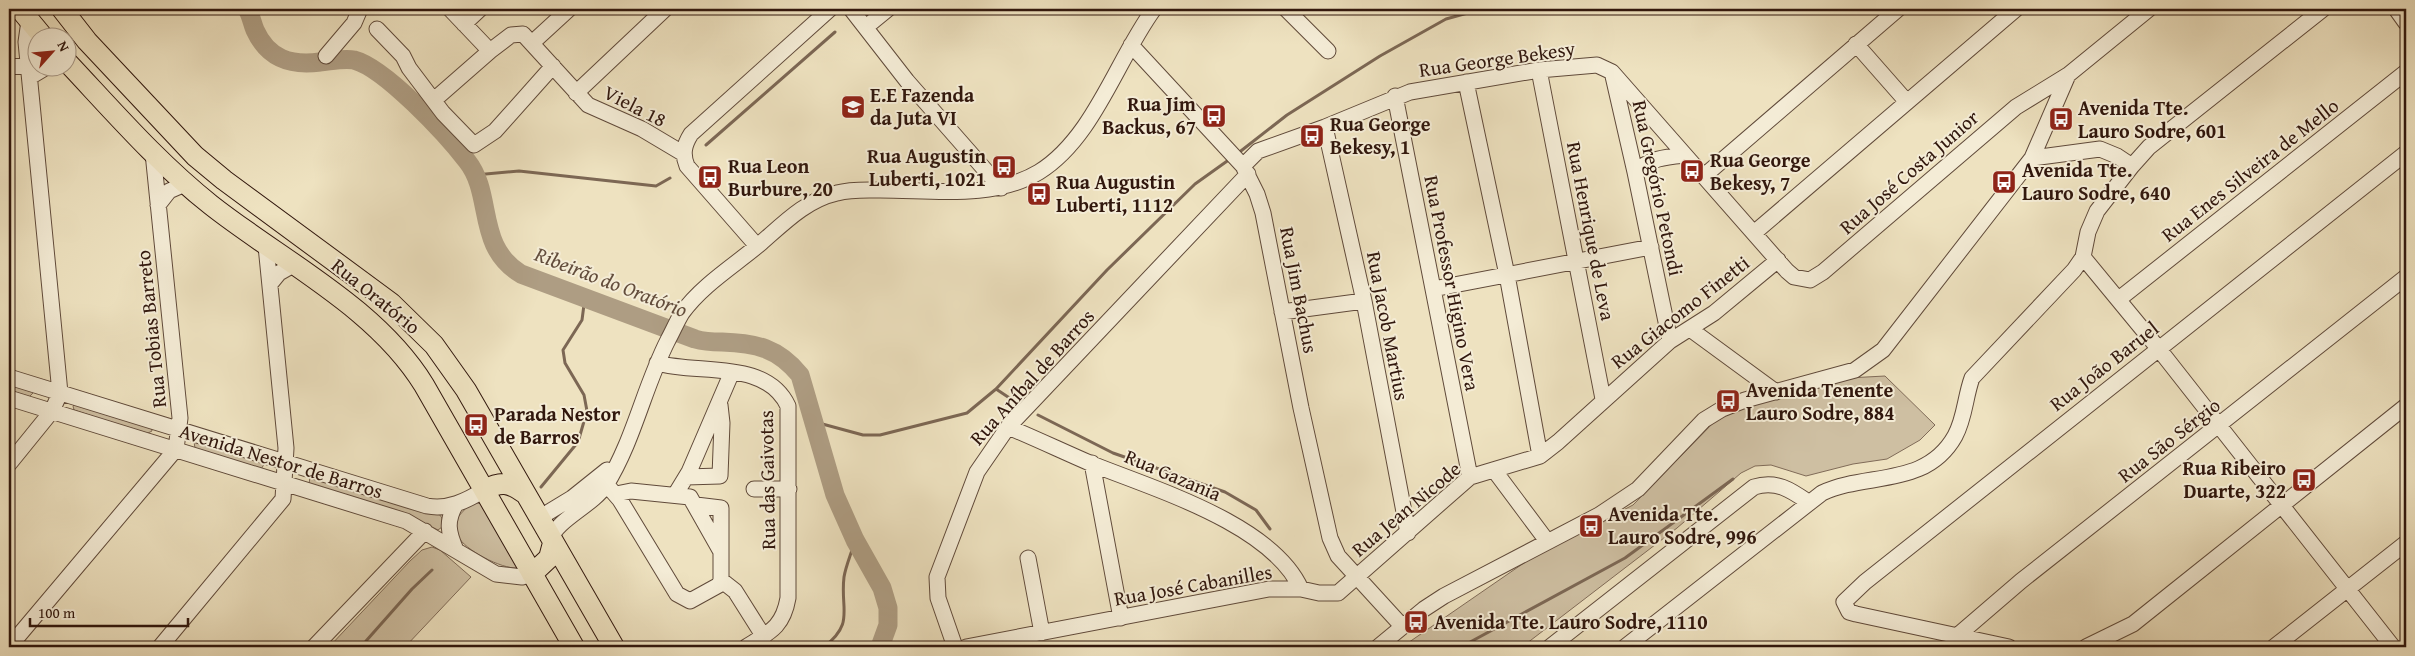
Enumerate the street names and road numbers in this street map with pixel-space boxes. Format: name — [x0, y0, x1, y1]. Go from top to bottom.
street label: Rua George Bekesy — [1417, 33, 1577, 84]
street label: Viela 18 — [599, 77, 672, 134]
street label: Rua Enes Silveira de Mello — [2155, 91, 2345, 248]
street label: Rua Gregório Petondi — [1626, 97, 1691, 279]
street label: Rua José Costa Junior — [1832, 103, 1985, 241]
street label: Rua Henrique de Leva — [1560, 139, 1623, 323]
street label: Rua Professor Higino Vera — [1417, 173, 1488, 394]
street label: Rua Jim Bachus — [1273, 224, 1326, 356]
street label: Rua Giacomo Finetti — [1604, 248, 1755, 375]
street label: Rua Tobias Barreto — [128, 249, 173, 409]
street label: Rua Jacob Martius — [1360, 249, 1417, 403]
street label: Rua Oratório — [326, 251, 427, 341]
street label: Rua Aníbal de Barros — [962, 302, 1101, 451]
street label: Rua João Baruel — [2043, 313, 2165, 418]
street label: Rua São Sérgio — [2111, 390, 2226, 489]
street label: Rua das Gaivotas — [751, 410, 782, 550]
street label: Avenida Nestor de Barros — [176, 416, 386, 505]
street label: Rua Gazania — [1121, 441, 1226, 508]
street label: Rua Jean Nicode — [1345, 454, 1467, 563]
street label: Rua José Cabanilles — [1112, 556, 1274, 613]

